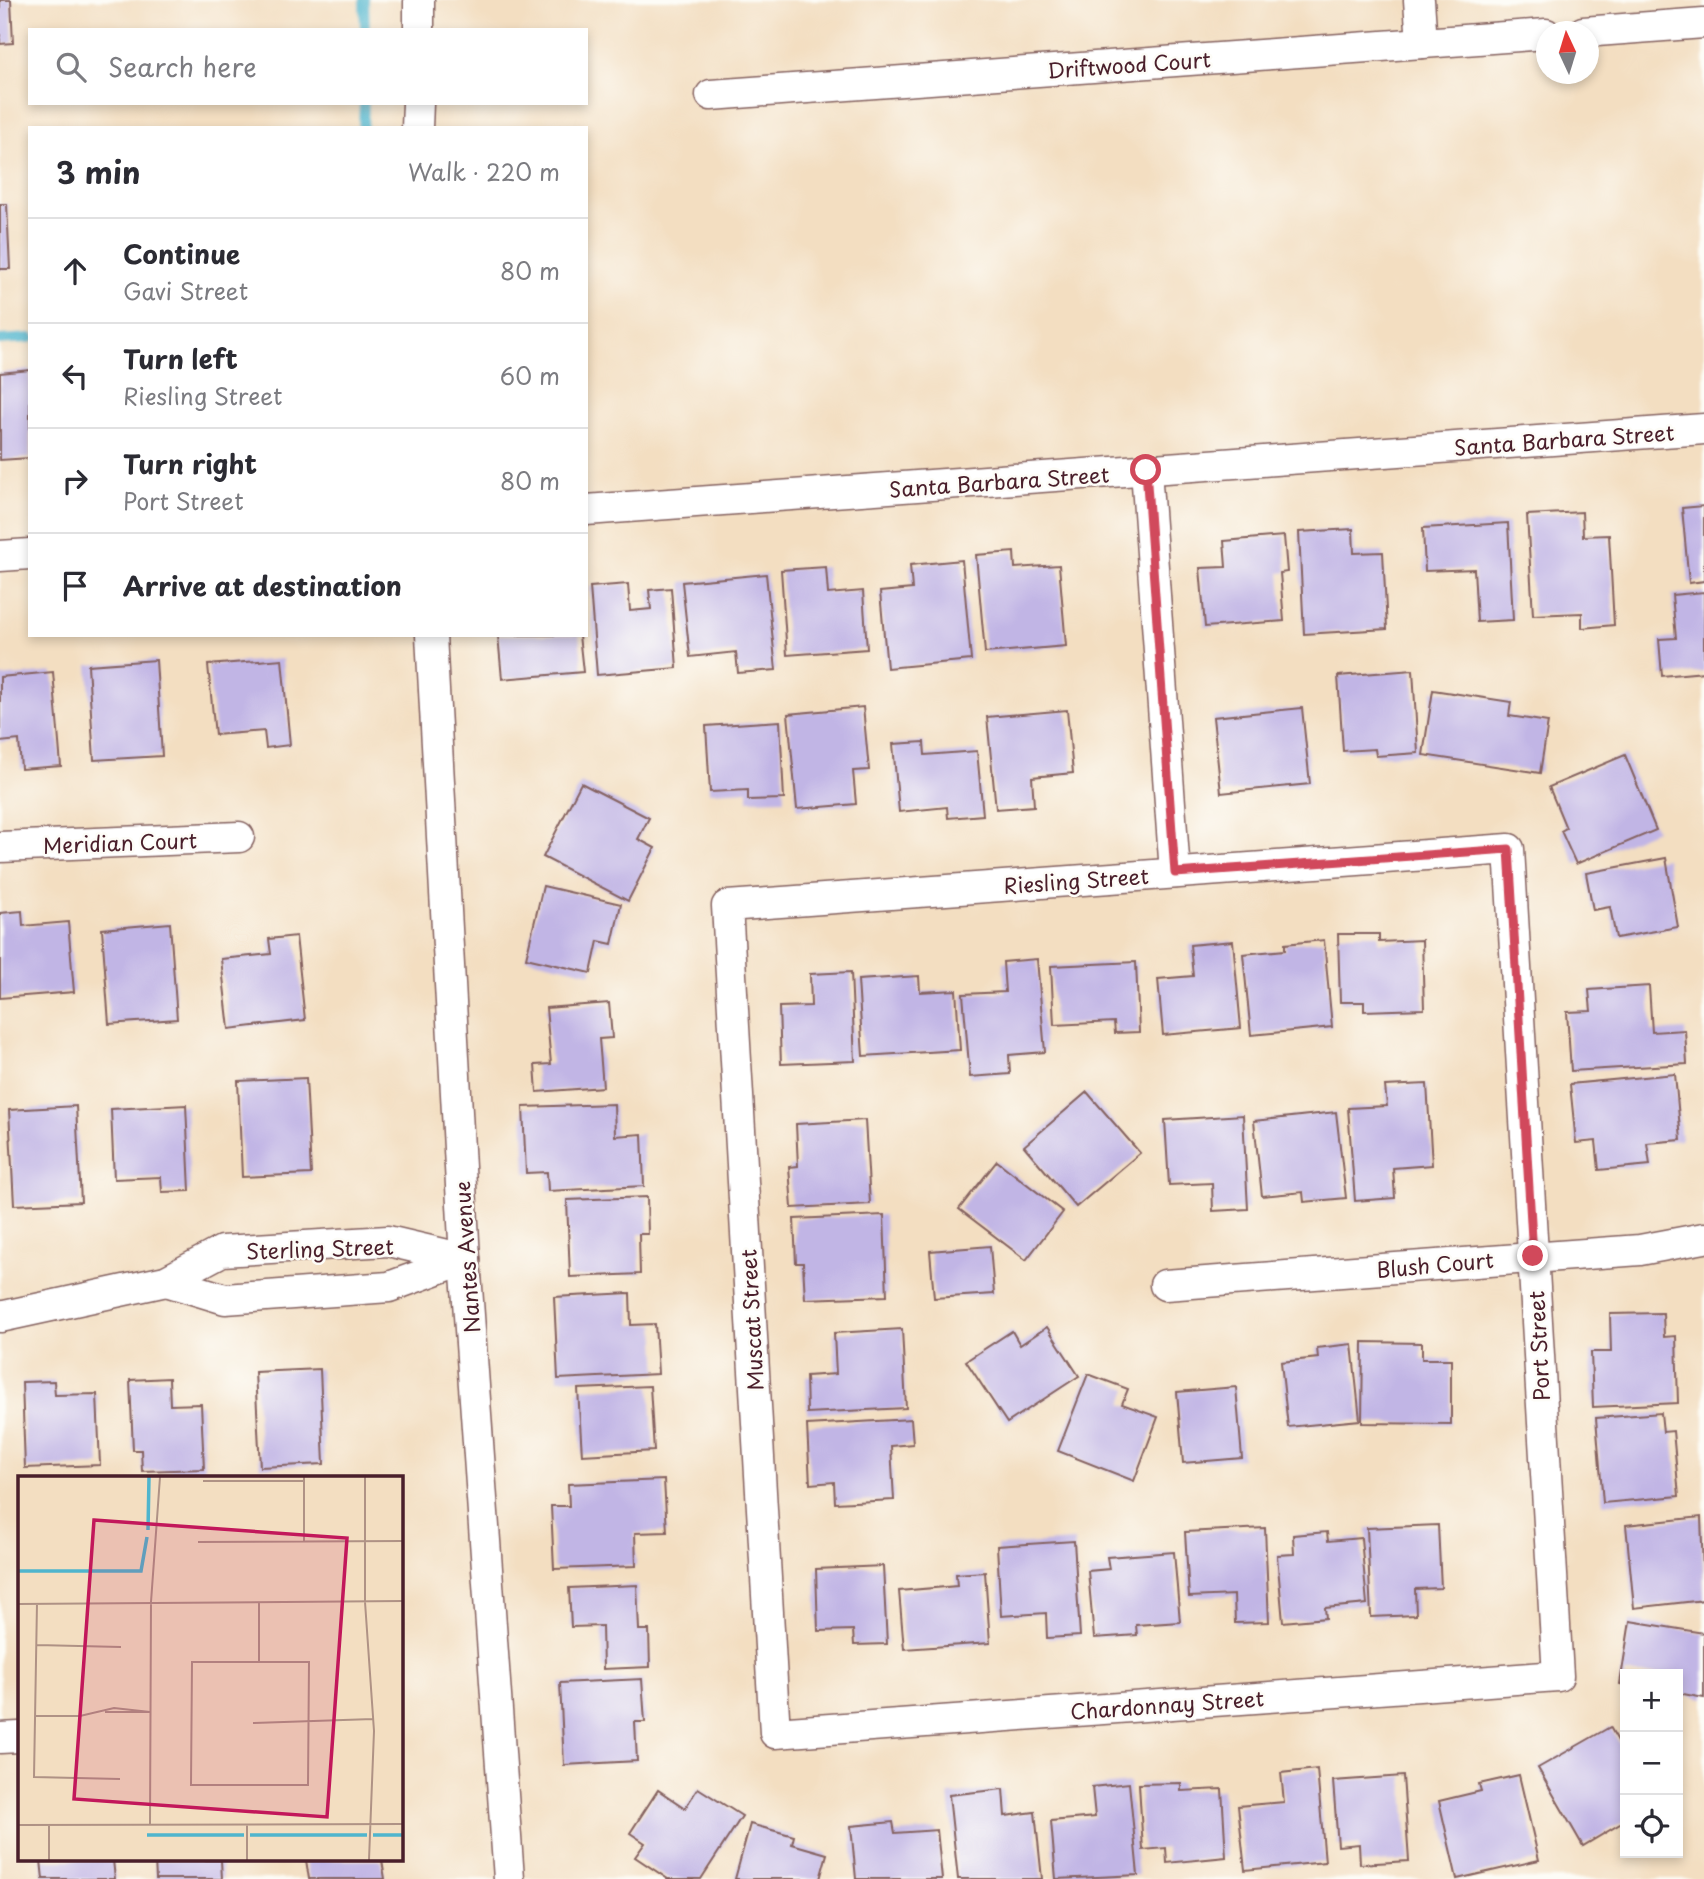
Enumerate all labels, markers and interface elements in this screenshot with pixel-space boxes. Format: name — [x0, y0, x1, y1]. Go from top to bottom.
north arrow — [1536, 21, 1599, 84]
search box — [28, 28, 588, 105]
street label: Driftwood Court — [1046, 42, 1212, 86]
text: Search here — [108, 47, 257, 86]
icon: search — [52, 48, 90, 86]
text: 3 min — [56, 149, 141, 194]
text: Walk · 220 m — [408, 154, 560, 189]
text: Continue — [123, 234, 240, 273]
icon: ahead — [56, 252, 94, 290]
text: 80 m — [500, 253, 560, 288]
text: Gavi Street — [123, 273, 248, 308]
text: Turn left — [123, 339, 238, 378]
icon: left — [56, 357, 94, 395]
text: 60 m — [500, 358, 560, 393]
text: Riesling Street — [123, 378, 283, 413]
street label: Santa Barbara Street — [1453, 415, 1675, 463]
text: Turn right — [123, 444, 257, 483]
route start — [1130, 454, 1161, 485]
street label: Santa Barbara Street — [888, 457, 1110, 505]
icon: right — [56, 462, 94, 500]
text: 80 m — [500, 463, 560, 498]
text: Port Street — [123, 483, 244, 518]
text: Arrive at destination — [123, 566, 402, 605]
icon: arrive — [56, 567, 94, 605]
street label: Meridian Court — [42, 823, 198, 861]
street label: Riesling Street — [1002, 859, 1150, 901]
street label: Nantes Avenue — [445, 1180, 487, 1334]
street label: Sterling Street — [246, 1229, 394, 1267]
route end — [1517, 1240, 1548, 1271]
street label: Blush Court — [1375, 1243, 1495, 1285]
street label: Muscat Street — [731, 1248, 771, 1392]
street label: Port Street — [1519, 1290, 1557, 1402]
inset map — [18, 1476, 402, 1862]
map controls — [1620, 1669, 1683, 1858]
button: + — [1620, 1669, 1683, 1732]
street label: Chardonnay Street — [1069, 1681, 1265, 1727]
button: − — [1620, 1732, 1683, 1795]
button: locate — [1620, 1795, 1683, 1858]

